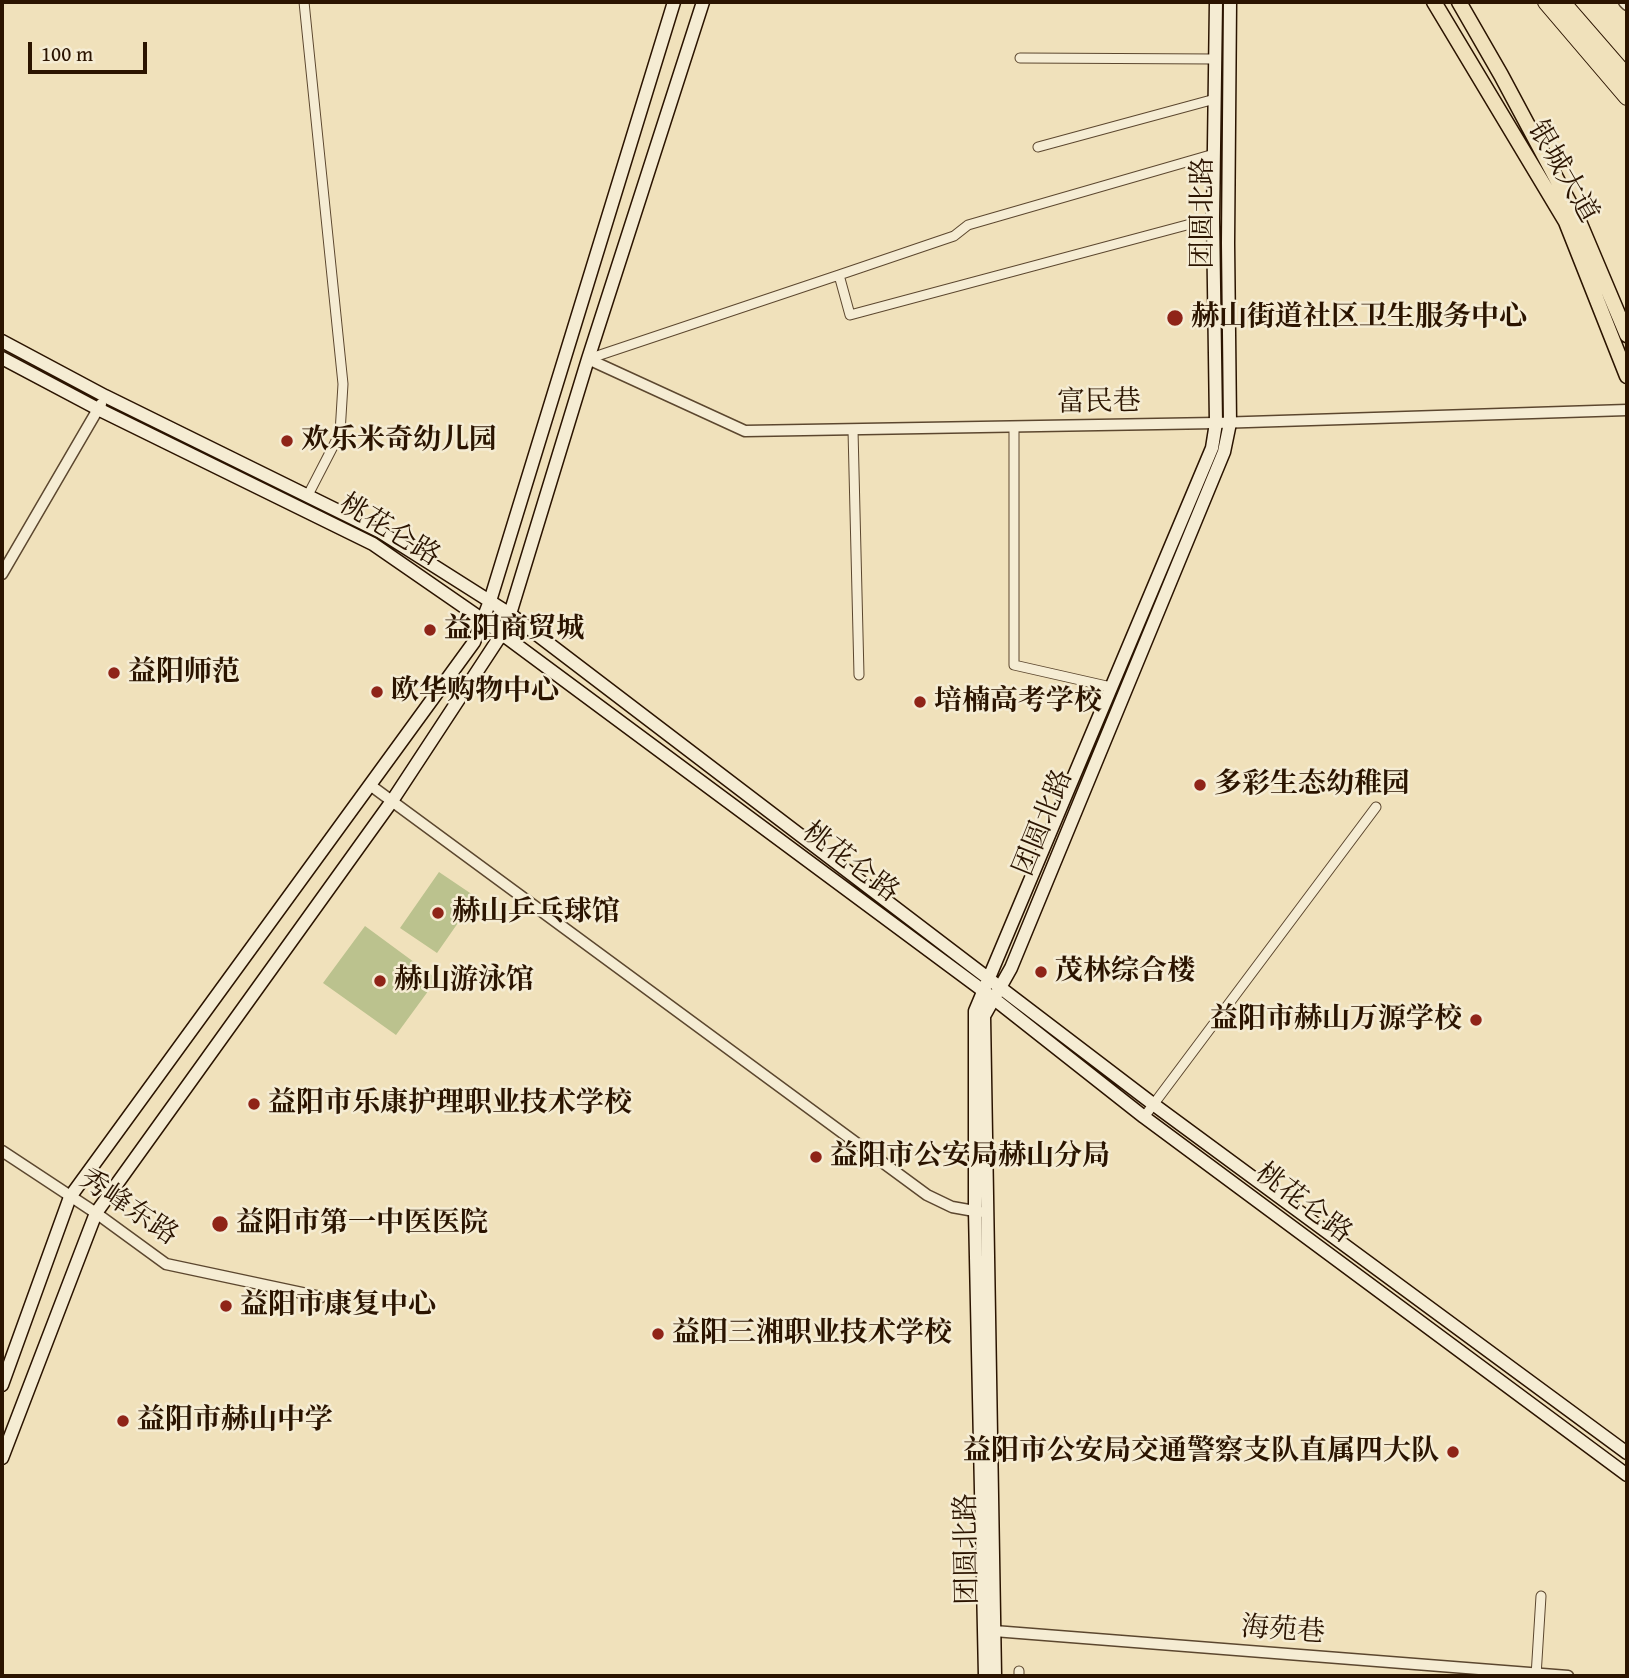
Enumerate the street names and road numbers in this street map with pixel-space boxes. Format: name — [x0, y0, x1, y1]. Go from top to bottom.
street label: 银城大道 — [1519, 115, 1605, 229]
street label: 团圆北路 — [1187, 157, 1221, 269]
street label: 富民巷 — [1057, 385, 1141, 421]
street label: 桃花仑路 — [332, 488, 446, 574]
street label: 团圆北路 — [1007, 765, 1081, 881]
street label: 桃花仑路 — [795, 816, 905, 910]
street label: 桃花仑路 — [1248, 1157, 1358, 1251]
street label: 秀峰东路 — [72, 1163, 184, 1253]
street label: 团圆北路 — [950, 1493, 986, 1605]
street label: 海苑巷 — [1240, 1611, 1326, 1651]

